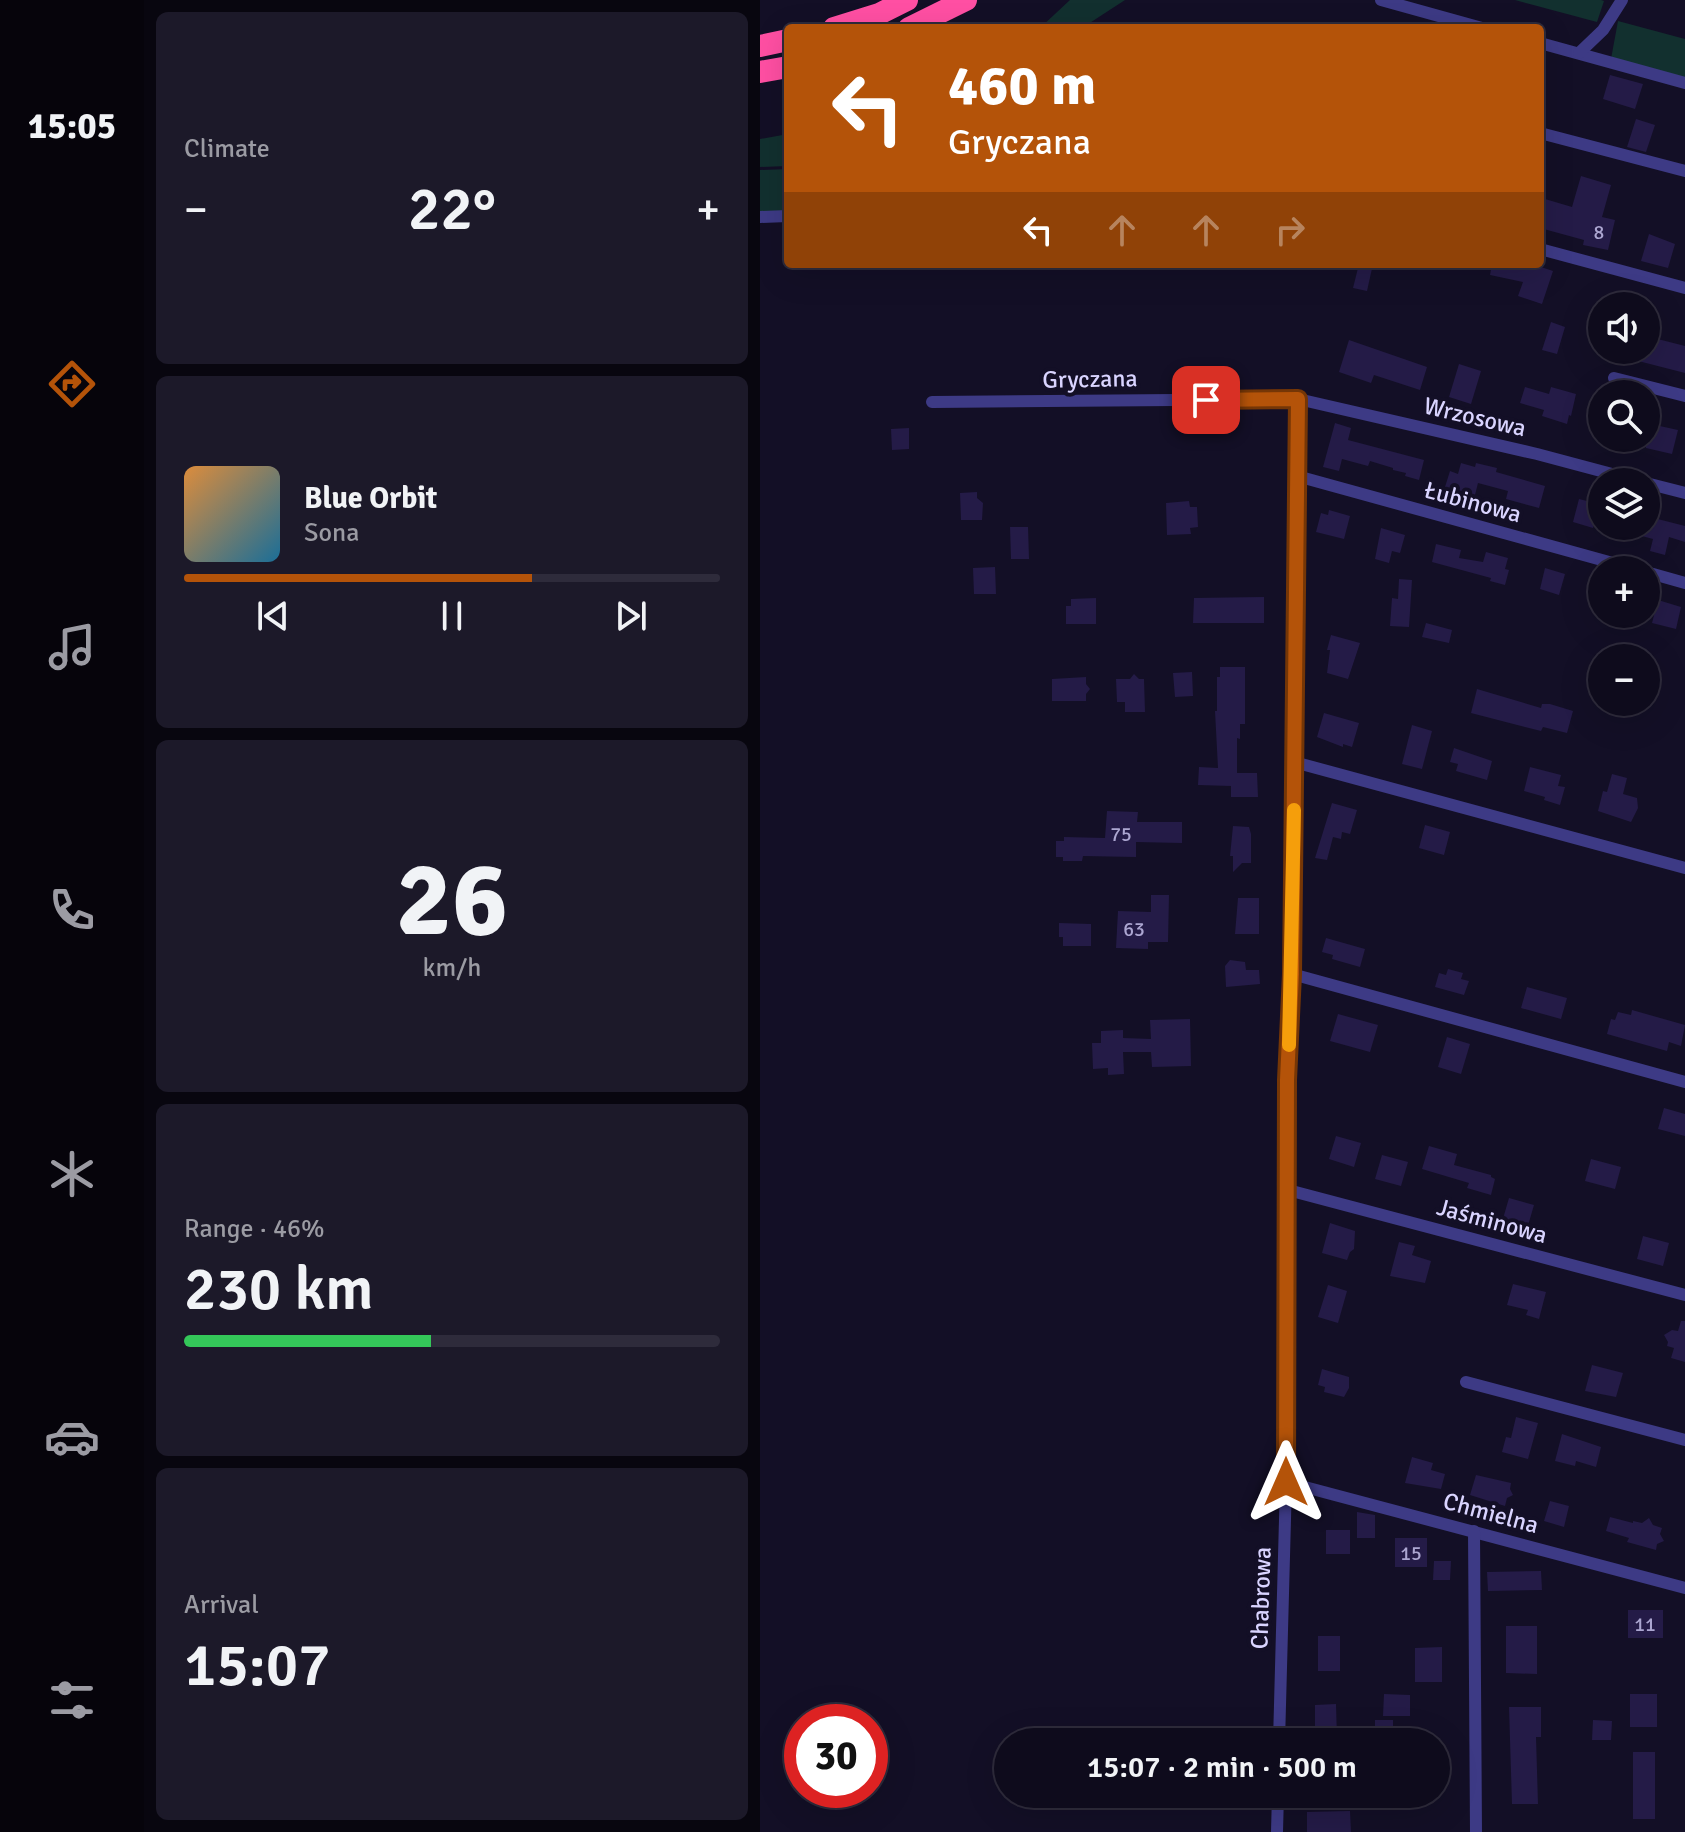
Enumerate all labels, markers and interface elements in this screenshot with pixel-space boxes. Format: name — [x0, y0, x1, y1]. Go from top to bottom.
text: 460 m — [948, 51, 1096, 120]
icon: left — [816, 56, 920, 160]
text: 15:05 — [28, 104, 116, 149]
text: Gryczana — [948, 120, 1091, 165]
text: Climate — [184, 133, 270, 165]
text: 22° — [408, 173, 496, 247]
text: − — [184, 183, 208, 237]
text: + — [696, 183, 720, 237]
icon: left — [1016, 208, 1060, 252]
icon: ahead — [1100, 208, 1144, 252]
icon: ahead — [1184, 208, 1228, 252]
icon: right — [1268, 208, 1312, 252]
house number: 8 — [1594, 220, 1604, 245]
map controls — [1588, 292, 1660, 716]
button: sound — [1588, 292, 1660, 364]
icon: directions — [44, 356, 100, 412]
street label: Gryczana — [1042, 363, 1138, 395]
pin — [1172, 366, 1240, 434]
icon: arrive — [1184, 378, 1228, 422]
button: search — [1588, 380, 1660, 452]
street label: Wrzosowa — [1421, 391, 1529, 443]
button: layers — [1588, 468, 1660, 540]
street label: Łubinowa — [1421, 475, 1525, 529]
text: Blue Orbit — [304, 480, 437, 517]
text: Sona — [304, 517, 359, 549]
button: + — [1588, 556, 1660, 628]
icon: previous — [251, 594, 295, 638]
icon: pause — [430, 594, 474, 638]
icon: next — [609, 594, 653, 638]
icon: music — [44, 619, 100, 675]
button: − — [1588, 644, 1660, 716]
house number: 75 — [1110, 822, 1132, 847]
text: 26 — [396, 836, 508, 964]
icon: phone — [44, 882, 100, 938]
house number: 63 — [1123, 917, 1145, 942]
text: km/h — [423, 952, 481, 984]
icon: climate — [44, 1146, 100, 1202]
street label: Jaśminowa — [1434, 1192, 1550, 1250]
text: Range · 46% — [184, 1213, 325, 1245]
text: 230 km — [184, 1253, 373, 1327]
icon: car — [44, 1409, 100, 1465]
position arrow — [1244, 1440, 1328, 1524]
street label: Chmielna — [1440, 1486, 1542, 1540]
house number: 15 — [1400, 1541, 1422, 1566]
street label: Chabrowa — [1244, 1546, 1278, 1650]
text: Arrival — [184, 1589, 259, 1621]
house number: 11 — [1634, 1612, 1656, 1637]
text: 15:07 — [184, 1629, 331, 1703]
icon: filters — [44, 1672, 100, 1728]
speed limit sign: 30 — [784, 1704, 888, 1808]
text: 15:07 · 2 min · 500 m — [1087, 1749, 1357, 1786]

